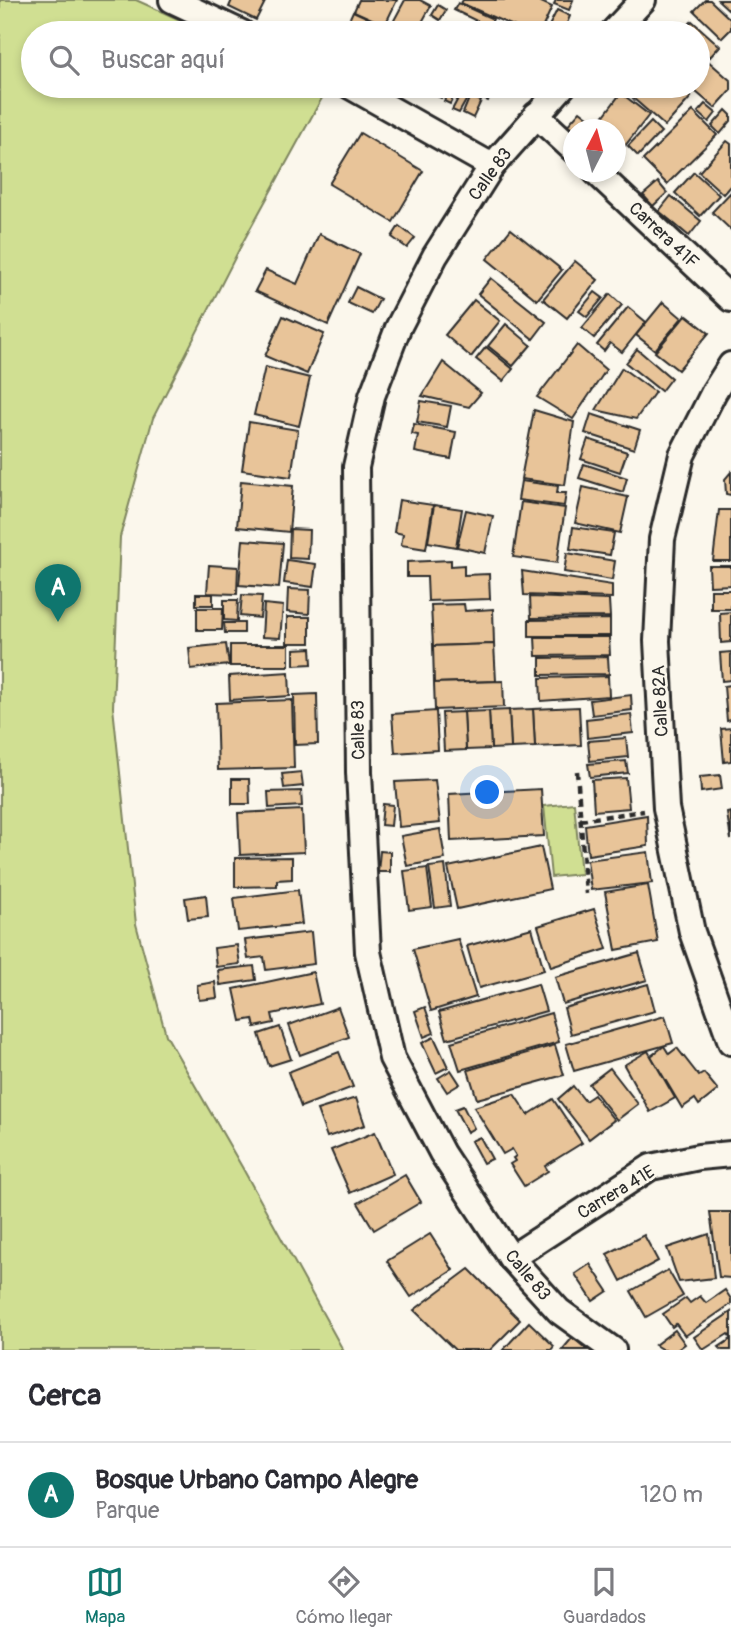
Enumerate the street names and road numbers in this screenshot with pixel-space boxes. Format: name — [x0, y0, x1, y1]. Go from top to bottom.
street label: Calle 83 — [463, 143, 517, 205]
street label: Carrera 41F — [624, 197, 704, 274]
street label: Calle 82A — [647, 664, 674, 737]
street label: Calle 83 — [346, 700, 371, 760]
street label: Carrera 41E — [573, 1160, 659, 1225]
street label: Calle 83 — [500, 1245, 556, 1306]

